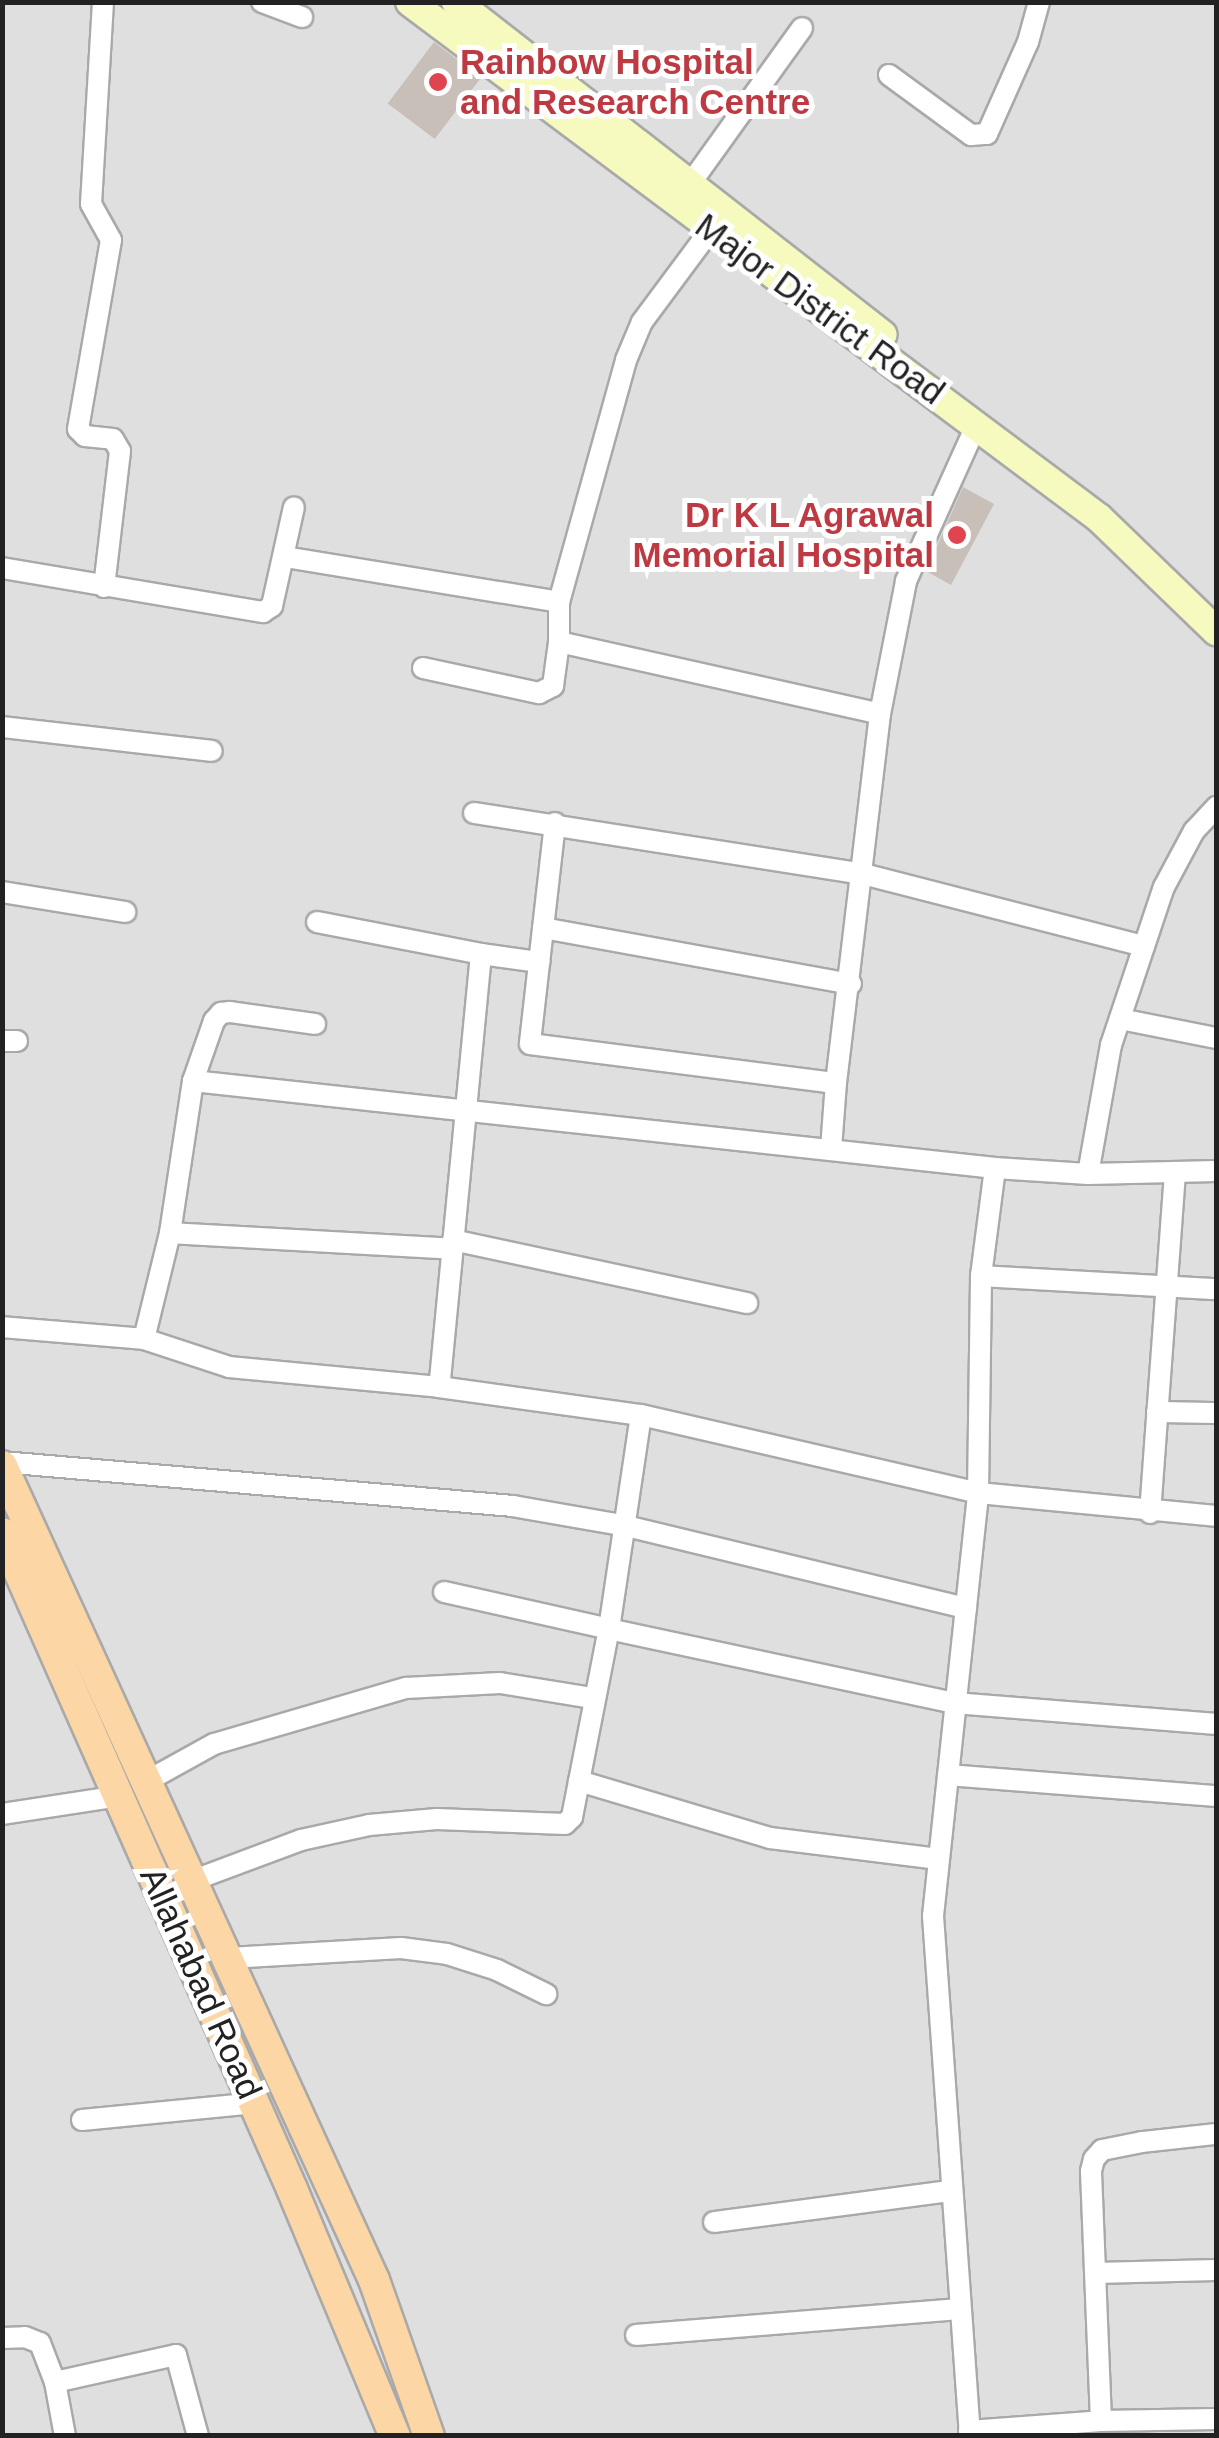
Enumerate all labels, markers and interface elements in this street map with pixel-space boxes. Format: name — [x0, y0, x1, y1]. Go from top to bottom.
place label: Rainbow Hospital and Research Centre — [460, 41, 810, 123]
marker: Rainbow Hospital and Research Centre — [425, 69, 451, 95]
street label: Major District Road — [687, 205, 953, 413]
place label: Dr K L Agrawal Memorial Hospital — [633, 494, 934, 576]
marker: Dr K L Agrawal Memorial Hospital — [944, 522, 970, 548]
street label: Allahabad Road — [131, 1861, 271, 2105]

